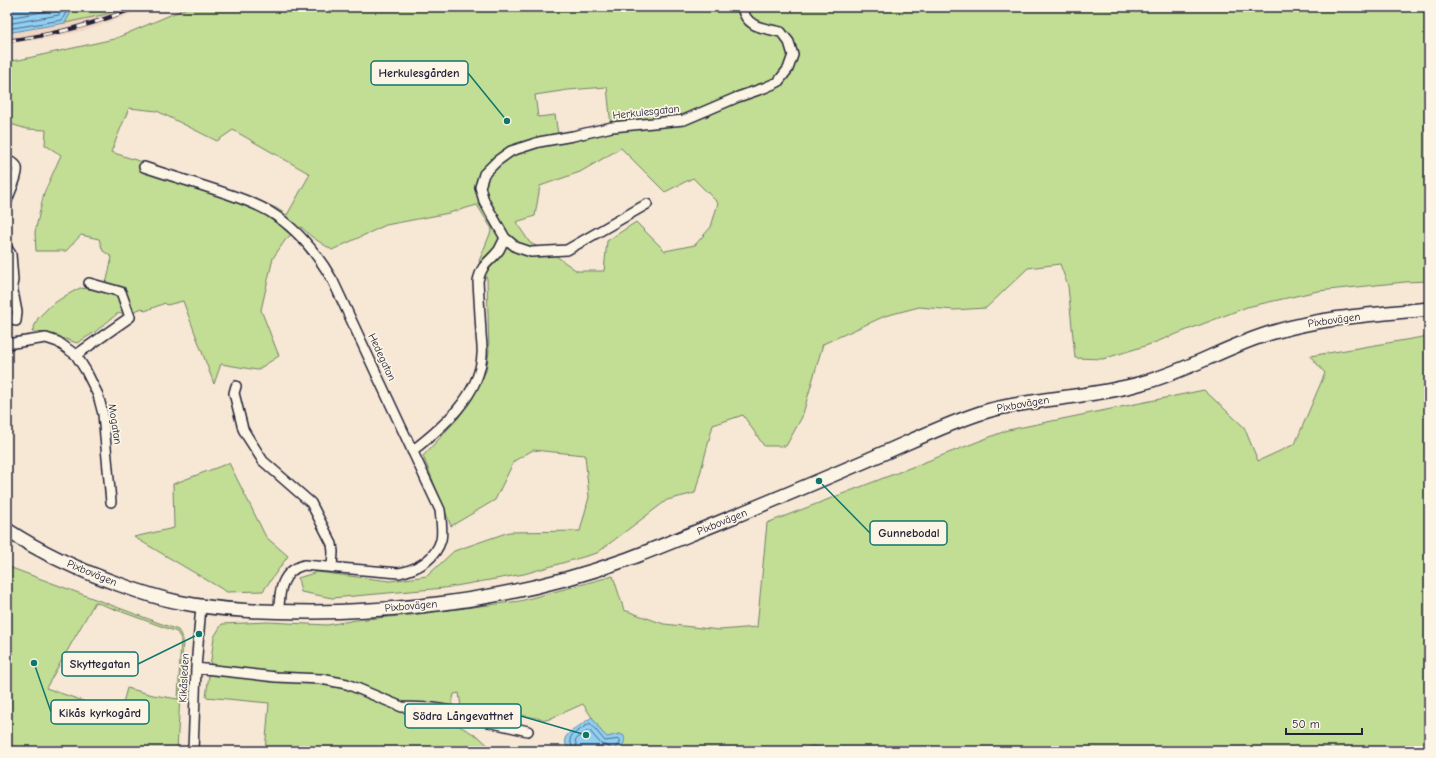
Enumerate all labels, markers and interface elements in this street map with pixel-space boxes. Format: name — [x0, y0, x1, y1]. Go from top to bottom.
callout: Herkulesgården — [371, 61, 468, 85]
text: Herkulesgården — [378, 66, 460, 80]
street label: Herkulesgatan — [612, 102, 680, 122]
street label: Pixbovägen — [1307, 310, 1361, 330]
street label: Hedegatan — [365, 331, 399, 383]
street label: Pixbovägen — [996, 393, 1050, 415]
street label: Mogatan — [105, 403, 125, 445]
street label: Pixbovägen — [695, 506, 749, 538]
callout: Gunnebodal — [870, 521, 947, 545]
text: Gunnebodal — [878, 526, 940, 540]
street label: Pixbovägen — [65, 557, 119, 589]
street label: Pixbovägen — [384, 597, 438, 615]
callout: Skyttegatan — [62, 652, 138, 676]
street label: Kikåsleden — [176, 653, 192, 703]
text: Skyttegatan — [70, 657, 130, 671]
callout: Kikås kyrkogård — [51, 700, 149, 724]
callout: Södra Långevattnet — [405, 704, 521, 728]
text: Kikås kyrkogård — [59, 706, 141, 720]
text: Södra Långevattnet — [413, 709, 514, 723]
scale bar — [1286, 710, 1362, 736]
text: 50 m — [1292, 717, 1320, 731]

